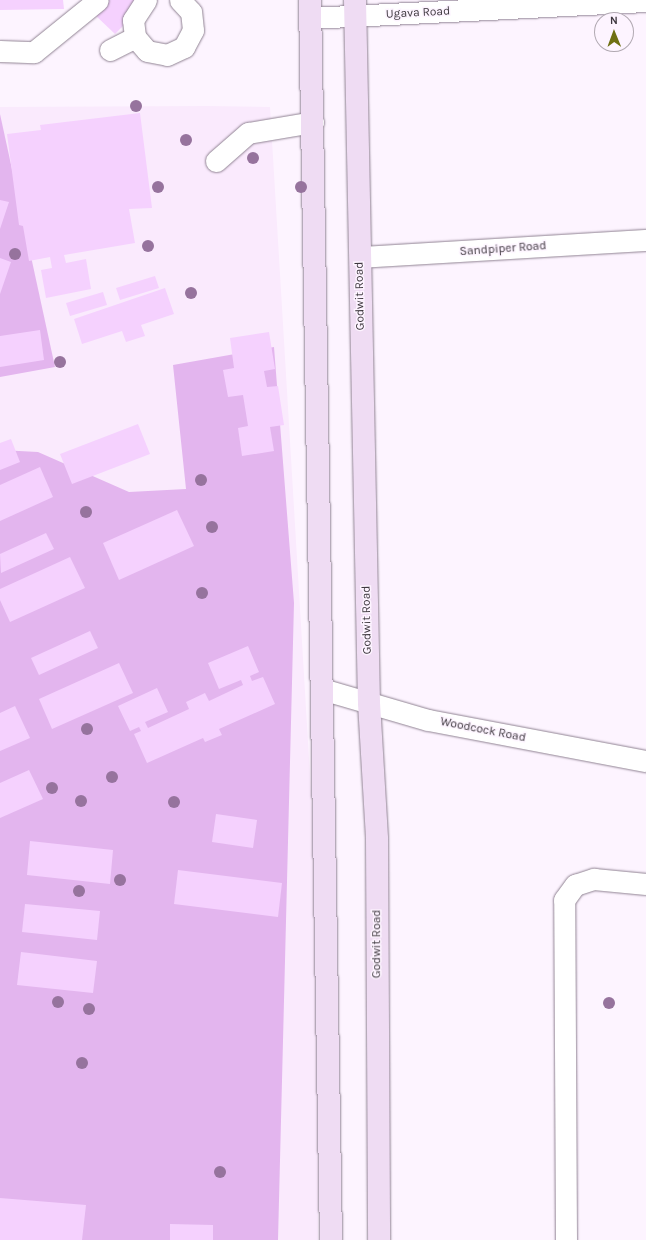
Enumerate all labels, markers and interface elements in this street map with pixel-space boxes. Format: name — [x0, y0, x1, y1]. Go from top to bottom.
street label: Ugava Road — [386, 4, 450, 22]
north arrow — [594, 12, 634, 52]
text: N — [610, 14, 618, 27]
street label: Sandpiper Road — [459, 239, 547, 259]
street label: Godwit Road — [352, 262, 368, 330]
street label: Godwit Road — [359, 586, 375, 654]
street label: Woodcock Road — [439, 715, 527, 745]
street label: Godwit Road — [370, 910, 384, 978]

